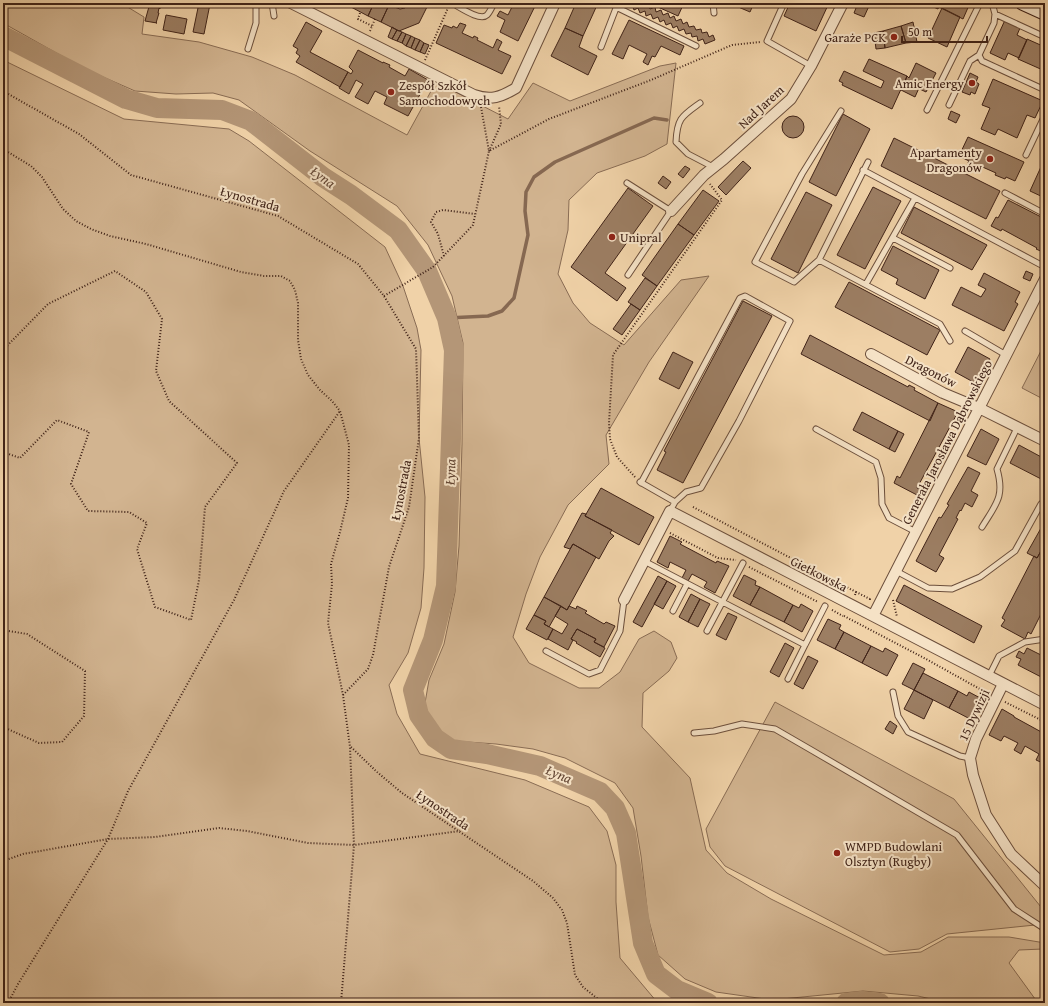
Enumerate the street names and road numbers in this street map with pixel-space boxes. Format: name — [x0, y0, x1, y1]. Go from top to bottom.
street label: Nad Jarem — [734, 81, 788, 133]
street label: Łynostrada — [218, 181, 283, 217]
street label: Dragonów — [902, 350, 961, 392]
street label: Generała Jarosława Dąbrowskiego — [897, 356, 997, 528]
street label: Łynostrada — [386, 457, 416, 522]
street label: Gietkowska — [787, 551, 852, 597]
street label: 15 Dywizji — [954, 686, 994, 744]
street label: Łynostrada — [412, 785, 474, 835]

